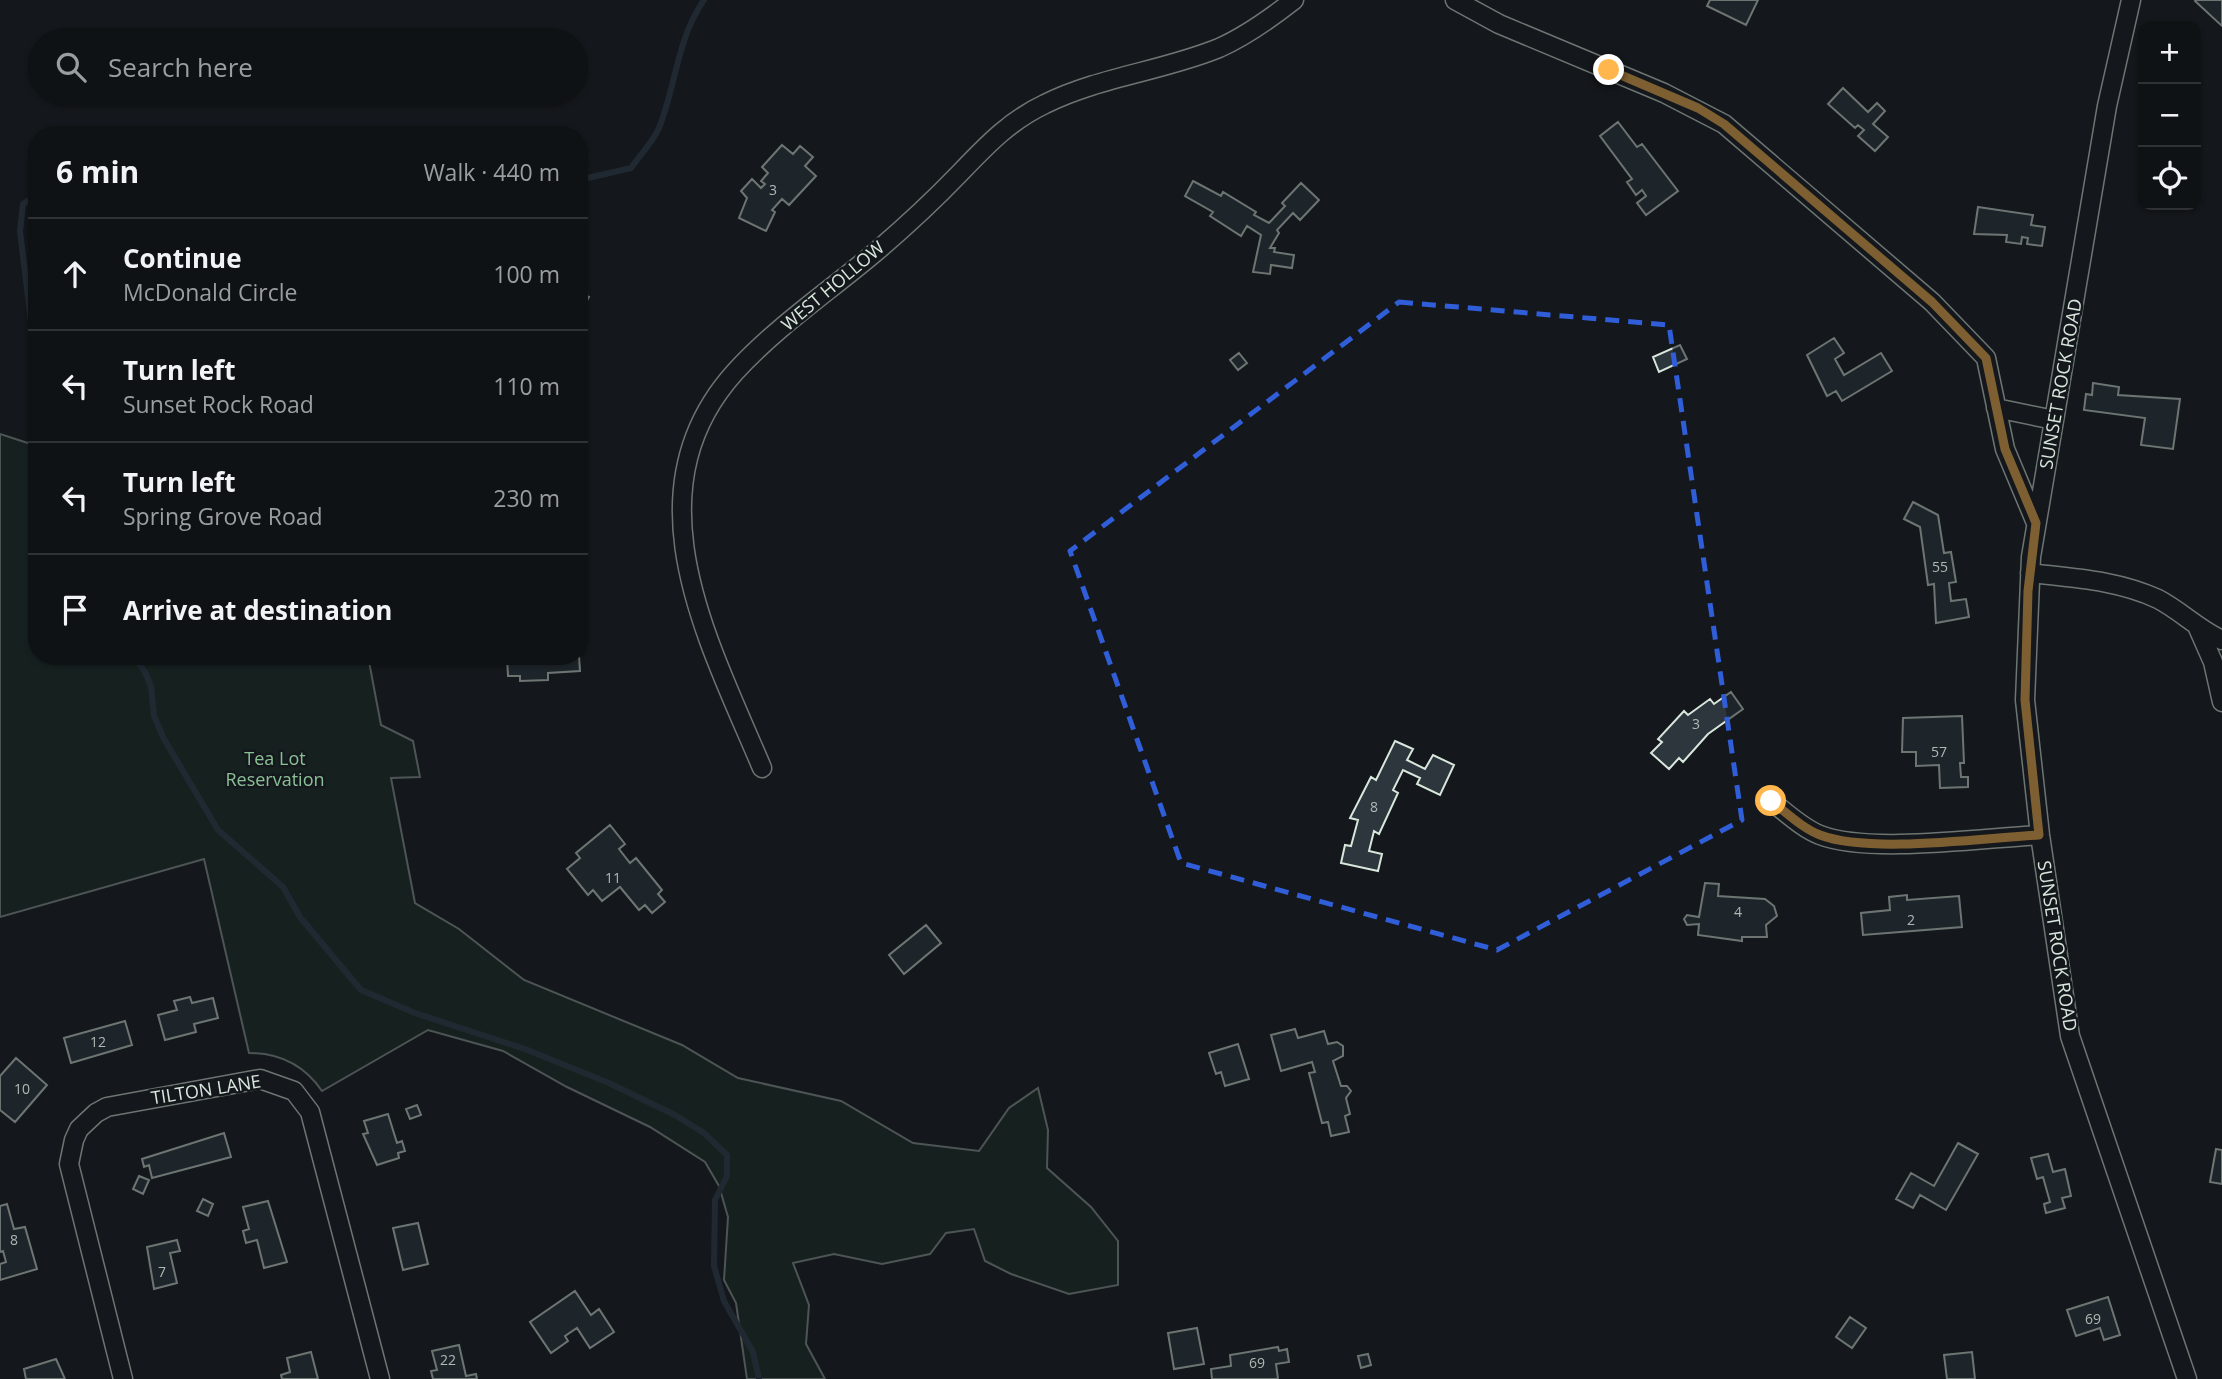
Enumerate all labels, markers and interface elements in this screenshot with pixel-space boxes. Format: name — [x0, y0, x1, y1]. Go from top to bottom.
map controls — [2138, 21, 2201, 210]
button: + — [2138, 21, 2201, 84]
search box — [28, 28, 588, 105]
icon: search — [52, 48, 90, 86]
text: Search here — [108, 49, 253, 85]
route end — [1593, 54, 1624, 85]
button: − — [2138, 84, 2201, 147]
button: locate — [2138, 147, 2201, 210]
text: 6 min — [56, 151, 139, 192]
text: Walk · 440 m — [423, 156, 560, 188]
house number: 3 — [769, 180, 777, 199]
street label: WEST HOLLOW — [776, 235, 889, 335]
text: Continue — [123, 240, 242, 276]
icon: ahead — [56, 255, 94, 293]
text: 100 m — [493, 258, 560, 290]
text: McDonald Circle — [123, 276, 297, 308]
street label: SUNSET ROCK ROAD — [2033, 297, 2087, 471]
text: Turn left — [123, 352, 235, 388]
icon: left — [56, 367, 94, 405]
text: 110 m — [493, 370, 560, 402]
text: Sunset Rock Road — [123, 388, 314, 420]
text: Turn left — [123, 464, 235, 500]
icon: left — [56, 479, 94, 517]
text: 230 m — [493, 482, 560, 514]
text: Spring Grove Road — [123, 500, 323, 532]
house number: 55 — [1932, 557, 1948, 576]
icon: arrive — [56, 591, 94, 629]
text: Arrive at destination — [123, 592, 392, 628]
house number: 3 — [1692, 714, 1700, 733]
house number: 57 — [1931, 742, 1947, 761]
park label: Tea Lot Reservation — [225, 746, 325, 791]
route start — [1755, 785, 1786, 816]
house number: 8 — [1370, 797, 1378, 816]
street label: SUNSET ROCK ROAD — [2033, 859, 2083, 1033]
house number: 11 — [605, 868, 621, 887]
house number: 4 — [1734, 902, 1742, 921]
house number: 2 — [1907, 910, 1915, 929]
house number: 12 — [90, 1032, 106, 1051]
street label: TILTON LANE — [149, 1068, 262, 1110]
house number: 10 — [14, 1079, 30, 1098]
house number: 8 — [10, 1230, 18, 1249]
house number: 7 — [158, 1262, 166, 1281]
house number: 69 — [2085, 1309, 2101, 1328]
house number: 22 — [440, 1350, 456, 1369]
house number: 69 — [1249, 1353, 1265, 1372]

